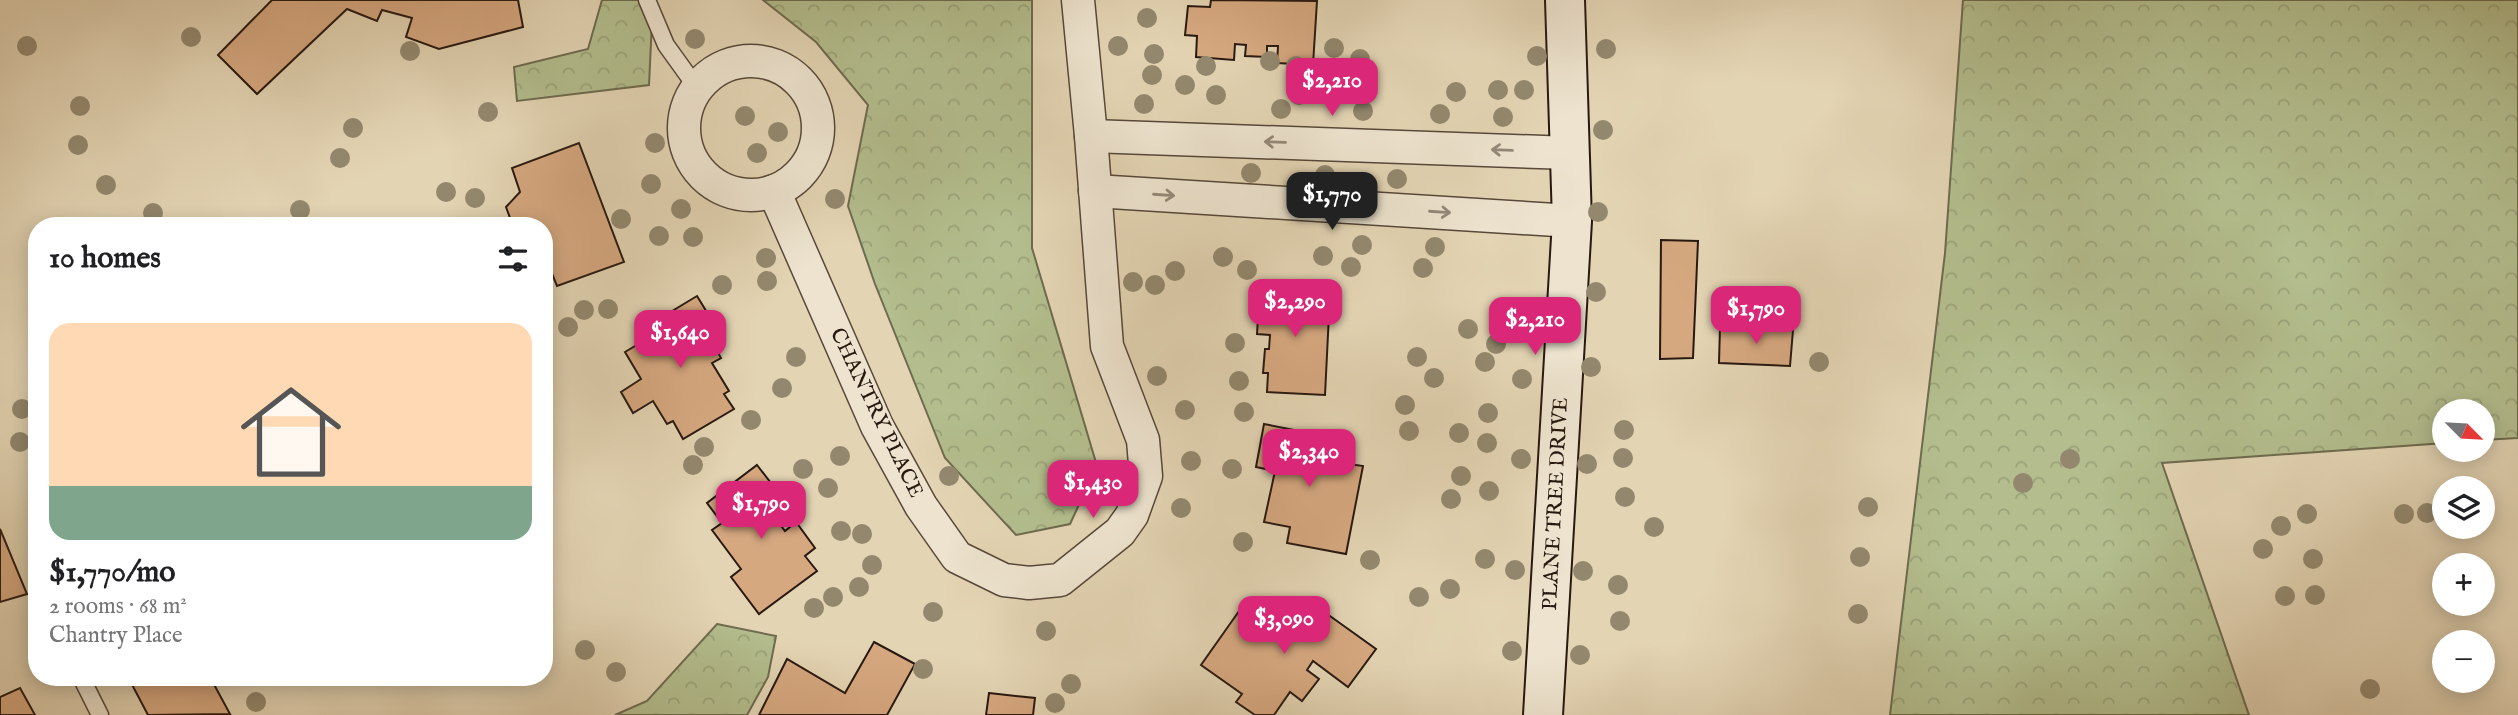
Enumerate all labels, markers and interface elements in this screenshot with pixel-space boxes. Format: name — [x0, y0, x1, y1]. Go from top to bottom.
pin: $2,210 — [1275, 58, 1389, 118]
text: $2,210 — [1302, 66, 1362, 95]
one-way arrow — [1263, 136, 1286, 149]
one-way arrow — [1491, 144, 1514, 157]
pin: $1,770 — [1275, 173, 1389, 232]
text: $1,770 — [1302, 180, 1362, 209]
one-way arrow — [1152, 189, 1174, 202]
one-way arrow — [1428, 206, 1451, 219]
text: 10 homes — [49, 240, 161, 278]
icon: filters — [494, 240, 532, 278]
pin: $2,290 — [1238, 280, 1352, 339]
pin: $1,790 — [1699, 286, 1813, 346]
text: $2,290 — [1264, 287, 1326, 316]
text: $1,790 — [1727, 294, 1785, 323]
pin: $2,210 — [1478, 298, 1592, 357]
text: $2,210 — [1505, 305, 1565, 334]
pin: $1,640 — [623, 310, 737, 370]
text: $1,640 — [650, 318, 710, 347]
street label: CHANTRY PLACE — [823, 324, 929, 502]
icon: home — [228, 369, 354, 495]
street label: PLANE TREE DRIVE — [1537, 397, 1575, 611]
north arrow — [2432, 399, 2496, 462]
map controls — [2432, 399, 2495, 693]
pin: $2,340 — [1252, 430, 1366, 489]
text: $2,340 — [1279, 437, 1339, 466]
pin: $1,430 — [1036, 461, 1150, 520]
text: $1,430 — [1063, 468, 1123, 497]
button: layers — [2432, 476, 2495, 539]
pin: $1,790 — [704, 482, 818, 541]
text: $1,790 — [732, 489, 790, 518]
button: + — [2432, 553, 2495, 616]
text: $1,770/mo — [49, 554, 175, 592]
text: 2 rooms · 68 m² — [49, 592, 187, 621]
pin: $3,090 — [1227, 596, 1341, 656]
text: $3,090 — [1254, 604, 1314, 633]
text: Chantry Place — [49, 621, 182, 650]
button: − — [2432, 630, 2495, 693]

